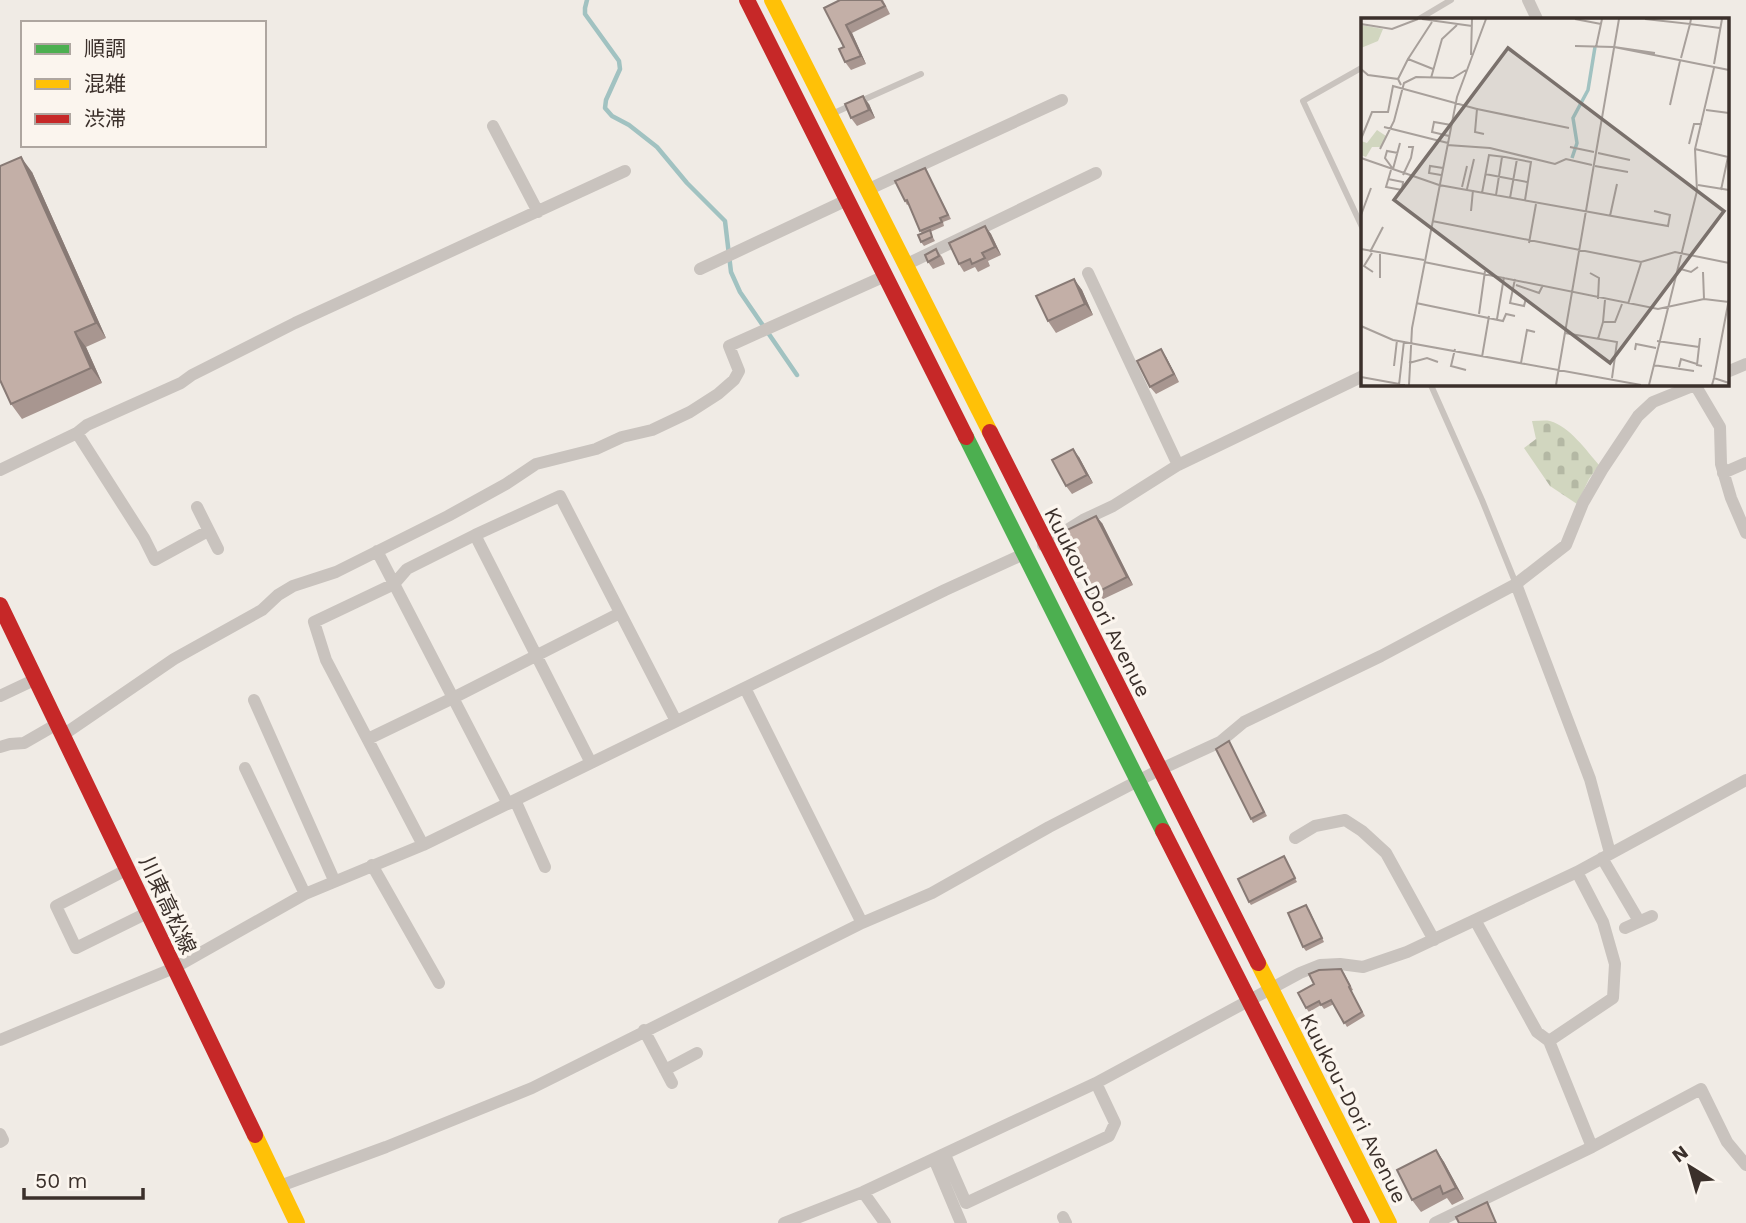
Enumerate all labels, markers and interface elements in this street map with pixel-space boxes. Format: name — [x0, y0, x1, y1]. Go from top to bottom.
inset map — [1361, 18, 1728, 385]
legend — [21, 21, 266, 147]
text: 順調 — [84, 36, 126, 61]
text: 混雑 — [84, 71, 126, 96]
text: 渋滞 — [84, 106, 126, 131]
street label: Kuukou-Dori Avenue — [1039, 503, 1157, 701]
street label: 川東高松線 — [134, 852, 202, 958]
street label: Kuukou-Dori Avenue — [1295, 1009, 1413, 1207]
north arrow — [1655, 1132, 1725, 1202]
text: N — [1668, 1140, 1693, 1167]
scale bar — [24, 1156, 144, 1200]
text: 50 m — [35, 1168, 87, 1193]

